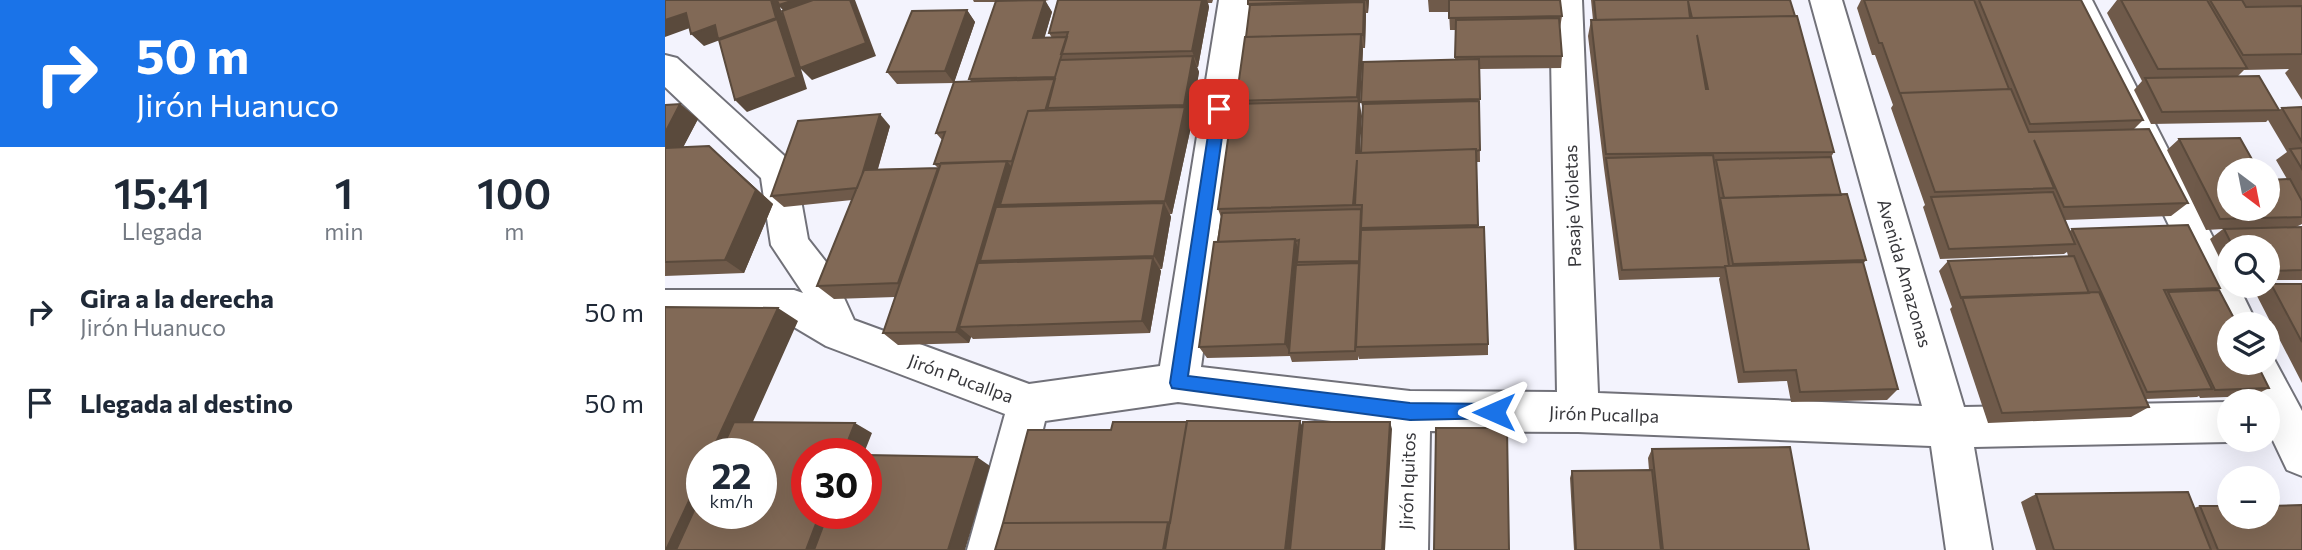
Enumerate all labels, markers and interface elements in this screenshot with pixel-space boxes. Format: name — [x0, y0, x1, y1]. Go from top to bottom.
text: 50 m — [136, 24, 249, 84]
icon: right — [21, 28, 112, 119]
pin — [1189, 79, 1249, 139]
text: Jirón Huanuco — [136, 84, 339, 124]
icon: arrive — [1200, 90, 1238, 128]
street label: Pasaje Violetas — [1559, 144, 1585, 268]
north arrow — [2217, 158, 2280, 220]
map controls — [2217, 158, 2280, 529]
text: 15:41 — [114, 166, 210, 218]
text: 1 — [334, 166, 353, 218]
text: 100 — [477, 166, 551, 218]
street label: Avenida Amazonas — [1873, 196, 1937, 350]
text: Llegada — [122, 217, 202, 245]
text: min — [324, 217, 363, 245]
text: m — [504, 217, 524, 245]
button: search — [2217, 235, 2280, 298]
text: Gira a la derecha — [80, 282, 274, 313]
icon: right — [21, 293, 59, 331]
text: 50 m — [584, 296, 644, 327]
button: layers — [2217, 312, 2280, 375]
text: Jirón Huanuco — [80, 313, 226, 341]
street label: Jirón Pucallpa — [905, 349, 1017, 407]
position arrow — [1457, 375, 1531, 449]
icon: arrive — [21, 384, 59, 422]
text: Llegada al destino — [80, 387, 293, 418]
text: 50 m — [584, 387, 644, 418]
button: + — [2217, 389, 2280, 452]
street label: Jirón Pucallpa — [1549, 401, 1659, 427]
street label: Jirón Iquitos — [1394, 432, 1420, 530]
speed limit sign: 30 — [791, 438, 882, 529]
text: 22 — [712, 453, 751, 496]
button: − — [2217, 466, 2280, 529]
text: km/h — [710, 490, 753, 512]

